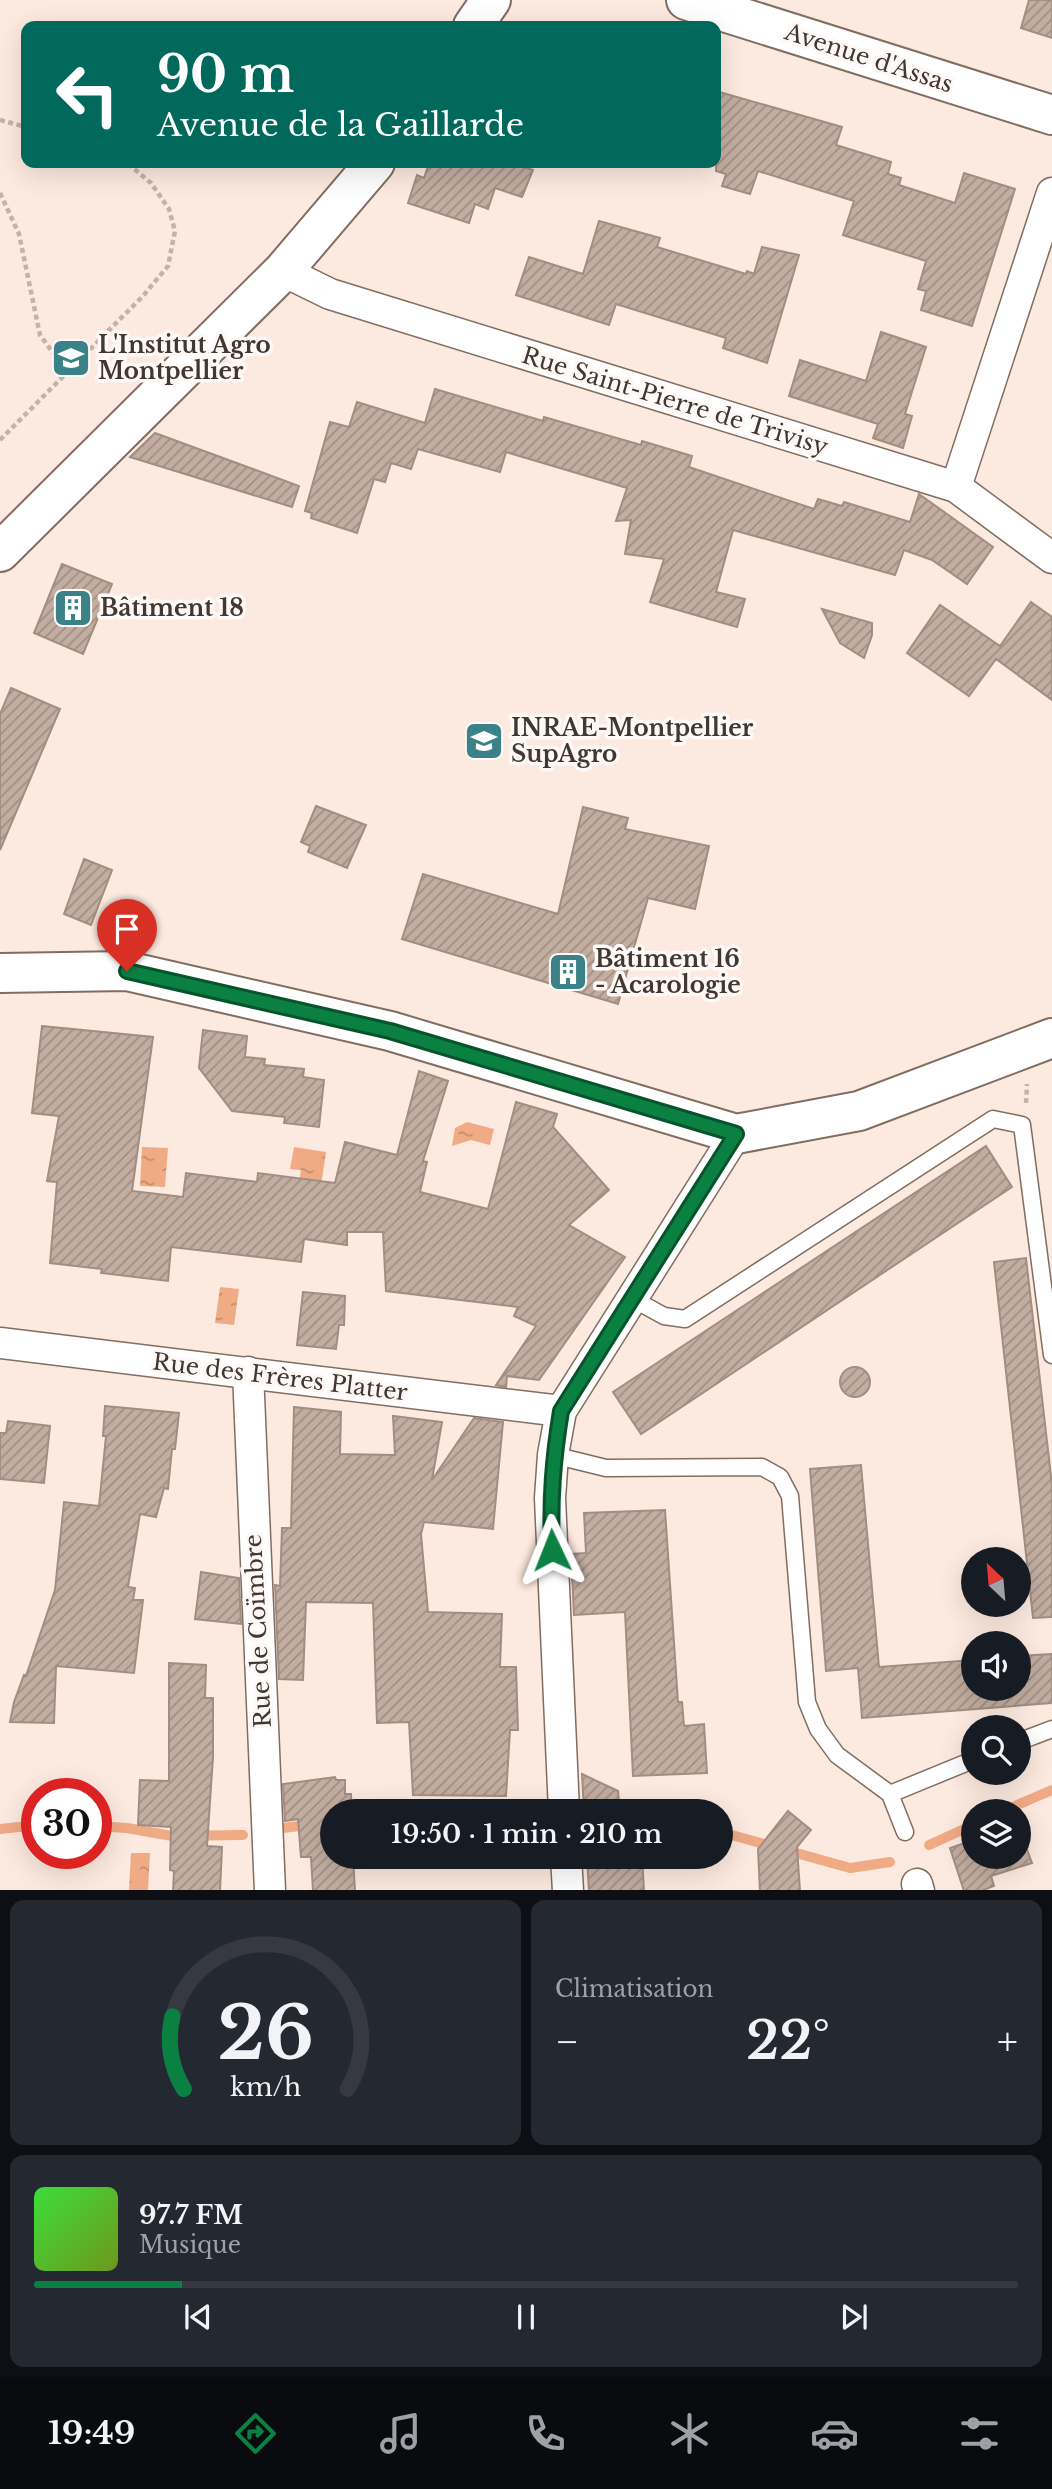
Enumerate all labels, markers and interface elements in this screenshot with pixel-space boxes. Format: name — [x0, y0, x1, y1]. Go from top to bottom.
street label: Avenue d'Assas — [781, 17, 956, 98]
text: 90 m — [157, 44, 294, 105]
icon: left — [42, 49, 133, 140]
text: Avenue de la Gaillarde — [157, 105, 524, 145]
place label: L'Institut Agro Montpellier — [98, 331, 271, 385]
school or university icon: L'Institut Agro Montpellier — [50, 337, 92, 379]
street label: Rue Saint-Pierre de Trivisy — [518, 341, 832, 461]
building icon: Bâtiment 18 — [52, 587, 94, 629]
place label: Bâtiment 18 — [100, 594, 244, 622]
place label: INRAE-Montpellier SupAgro — [511, 714, 754, 768]
school or university icon: INRAE-Montpellier SupAgro — [463, 720, 505, 762]
pin — [97, 899, 157, 971]
icon: arrive — [108, 910, 146, 948]
place label: Bâtiment 16 - Acarologie — [595, 945, 741, 999]
building icon: Bâtiment 16 - Acarologie — [547, 951, 589, 993]
street label: Rue des Frères Platter — [151, 1347, 409, 1407]
position arrow — [515, 1513, 589, 1587]
street label: Rue de Coïmbre — [239, 1534, 277, 1728]
north arrow — [961, 1547, 1031, 1617]
map controls — [961, 1547, 1031, 1869]
button: sound — [961, 1631, 1031, 1701]
button: search — [961, 1715, 1031, 1785]
speed limit sign: 30 — [21, 1778, 112, 1869]
button: layers — [961, 1799, 1031, 1869]
text: 19:50 · 1 min · 210 m — [391, 1818, 662, 1850]
text: Climatisation — [555, 1975, 713, 2003]
text: 26 — [217, 1988, 314, 2079]
text: 22° — [746, 2009, 830, 2073]
text: − — [555, 2018, 579, 2065]
text: + — [997, 2018, 1018, 2065]
text: km/h — [230, 2071, 301, 2102]
text: 97.7 FM — [139, 2199, 243, 2231]
text: Musique — [139, 2231, 241, 2259]
icon: previous — [179, 2298, 217, 2336]
icon: pause — [507, 2298, 545, 2336]
icon: next — [835, 2298, 873, 2336]
icon: directions — [231, 2409, 280, 2458]
icon: music — [376, 2409, 425, 2458]
icon: phone — [521, 2409, 570, 2458]
icon: climate — [665, 2409, 714, 2458]
icon: car — [810, 2409, 859, 2458]
icon: filters — [955, 2409, 1004, 2458]
text: 19:49 — [48, 2413, 135, 2453]

